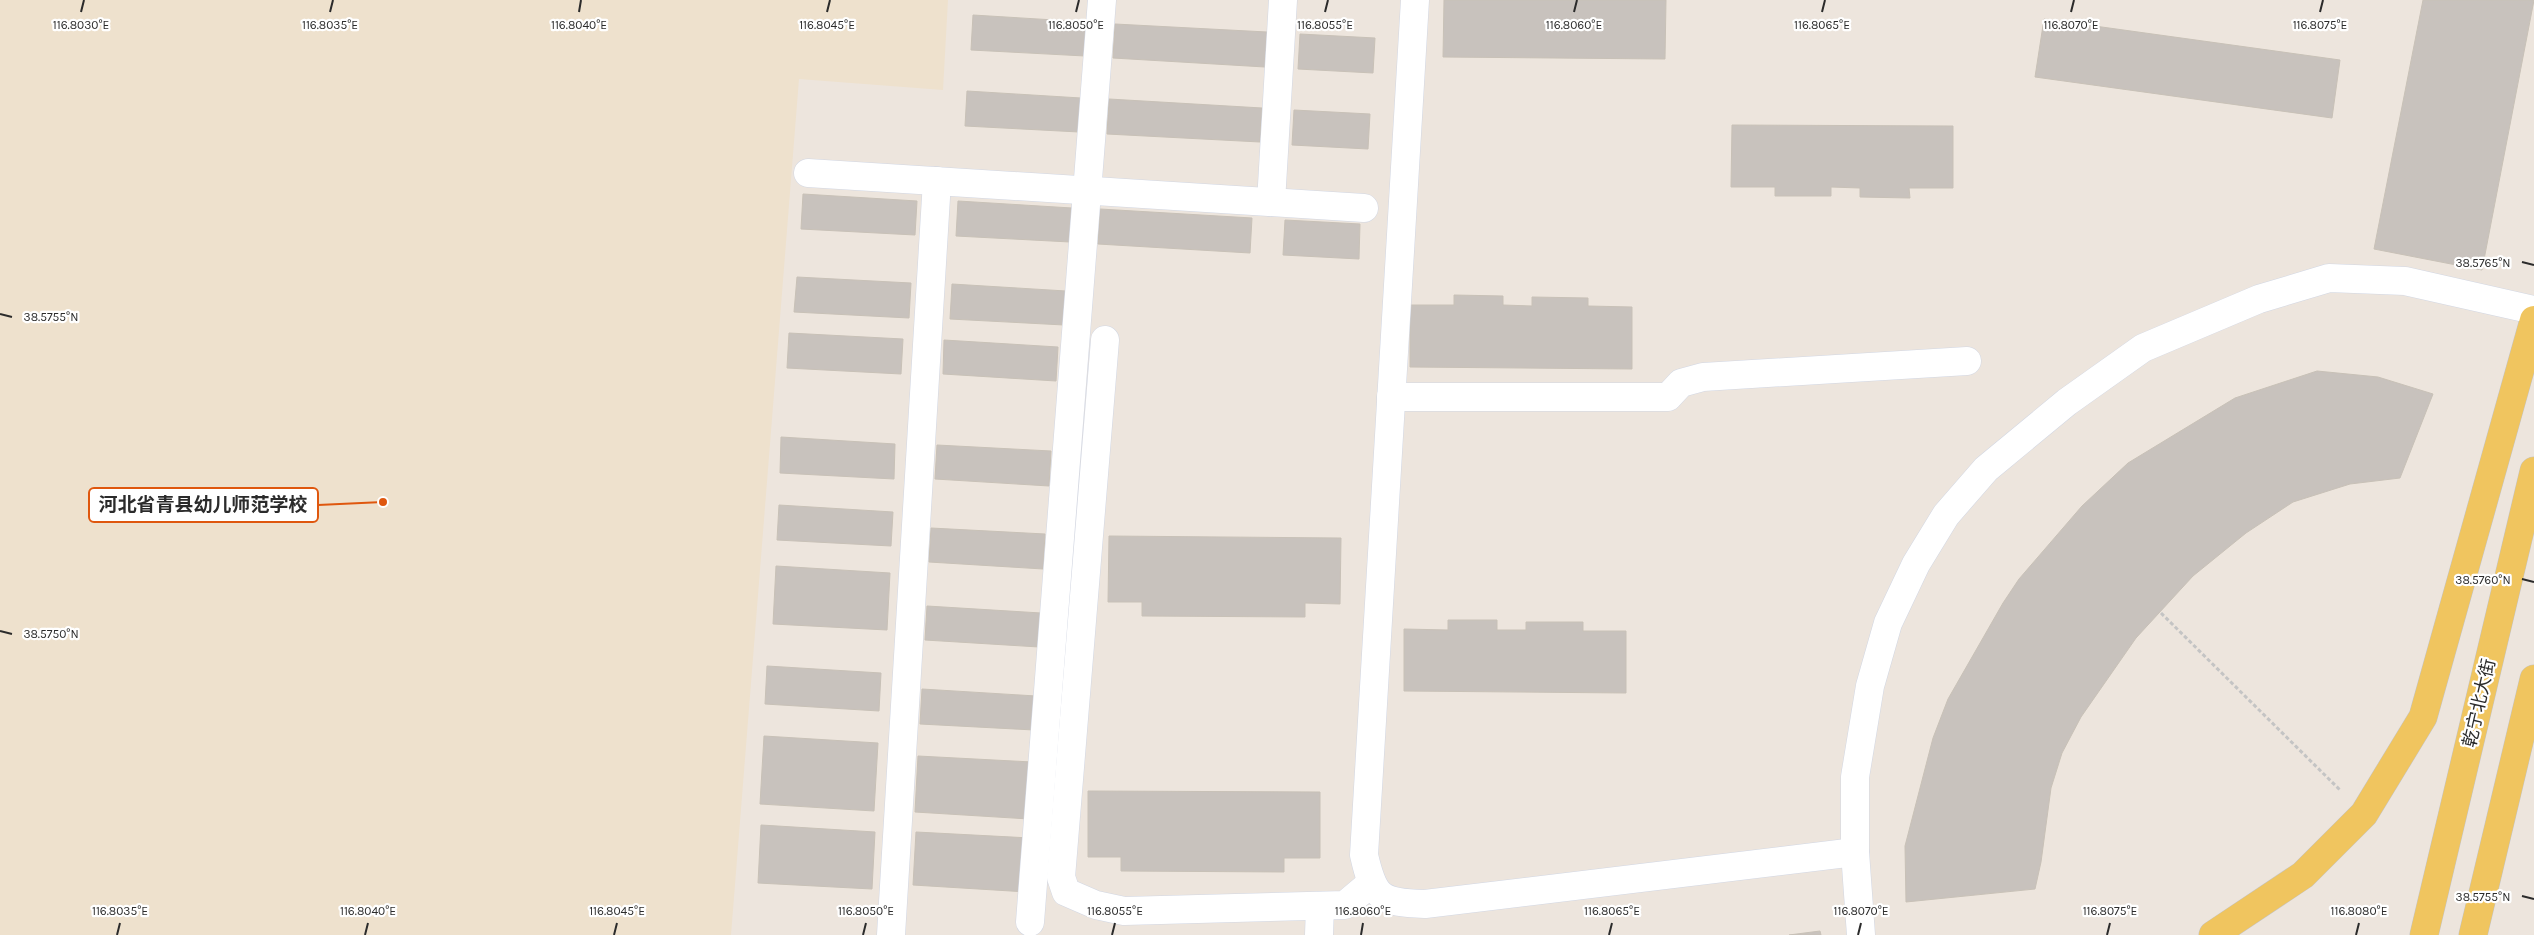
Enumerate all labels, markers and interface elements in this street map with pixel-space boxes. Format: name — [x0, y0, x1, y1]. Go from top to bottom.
text: 116.8030°E — [53, 18, 109, 32]
text: 116.8035°E — [302, 18, 358, 32]
text: 116.8040°E — [551, 18, 607, 32]
text: 116.8045°E — [799, 18, 855, 32]
text: 116.8050°E — [1048, 18, 1104, 32]
text: 116.8055°E — [1297, 18, 1353, 32]
text: 116.8060°E — [1546, 18, 1602, 32]
text: 116.8065°E — [1794, 18, 1850, 32]
text: 116.8070°E — [2043, 18, 2099, 32]
text: 116.8075°E — [2293, 18, 2347, 32]
text: 38.5765°N — [2456, 256, 2510, 270]
text: 38.5755°N — [24, 310, 78, 324]
callout: 河北省青县幼儿师范学校 — [89, 488, 318, 522]
text: 河北省青县幼儿师范学校 — [98, 494, 308, 516]
text: 38.5760°N — [2455, 573, 2511, 587]
text: 38.5750°N — [23, 627, 79, 641]
street label: 乾宁北大街 — [2458, 657, 2500, 749]
text: 38.5755°N — [2456, 890, 2510, 904]
text: 116.8035°E — [92, 904, 148, 918]
text: 116.8040°E — [340, 904, 396, 918]
text: 116.8045°E — [589, 904, 645, 918]
text: 116.8050°E — [838, 904, 894, 918]
text: 116.8055°E — [1087, 904, 1143, 918]
text: 116.8060°E — [1335, 904, 1391, 918]
text: 116.8065°E — [1584, 904, 1640, 918]
text: 116.8070°E — [1833, 904, 1889, 918]
text: 116.8075°E — [2083, 904, 2137, 918]
text: 116.8080°E — [2331, 904, 2387, 918]

